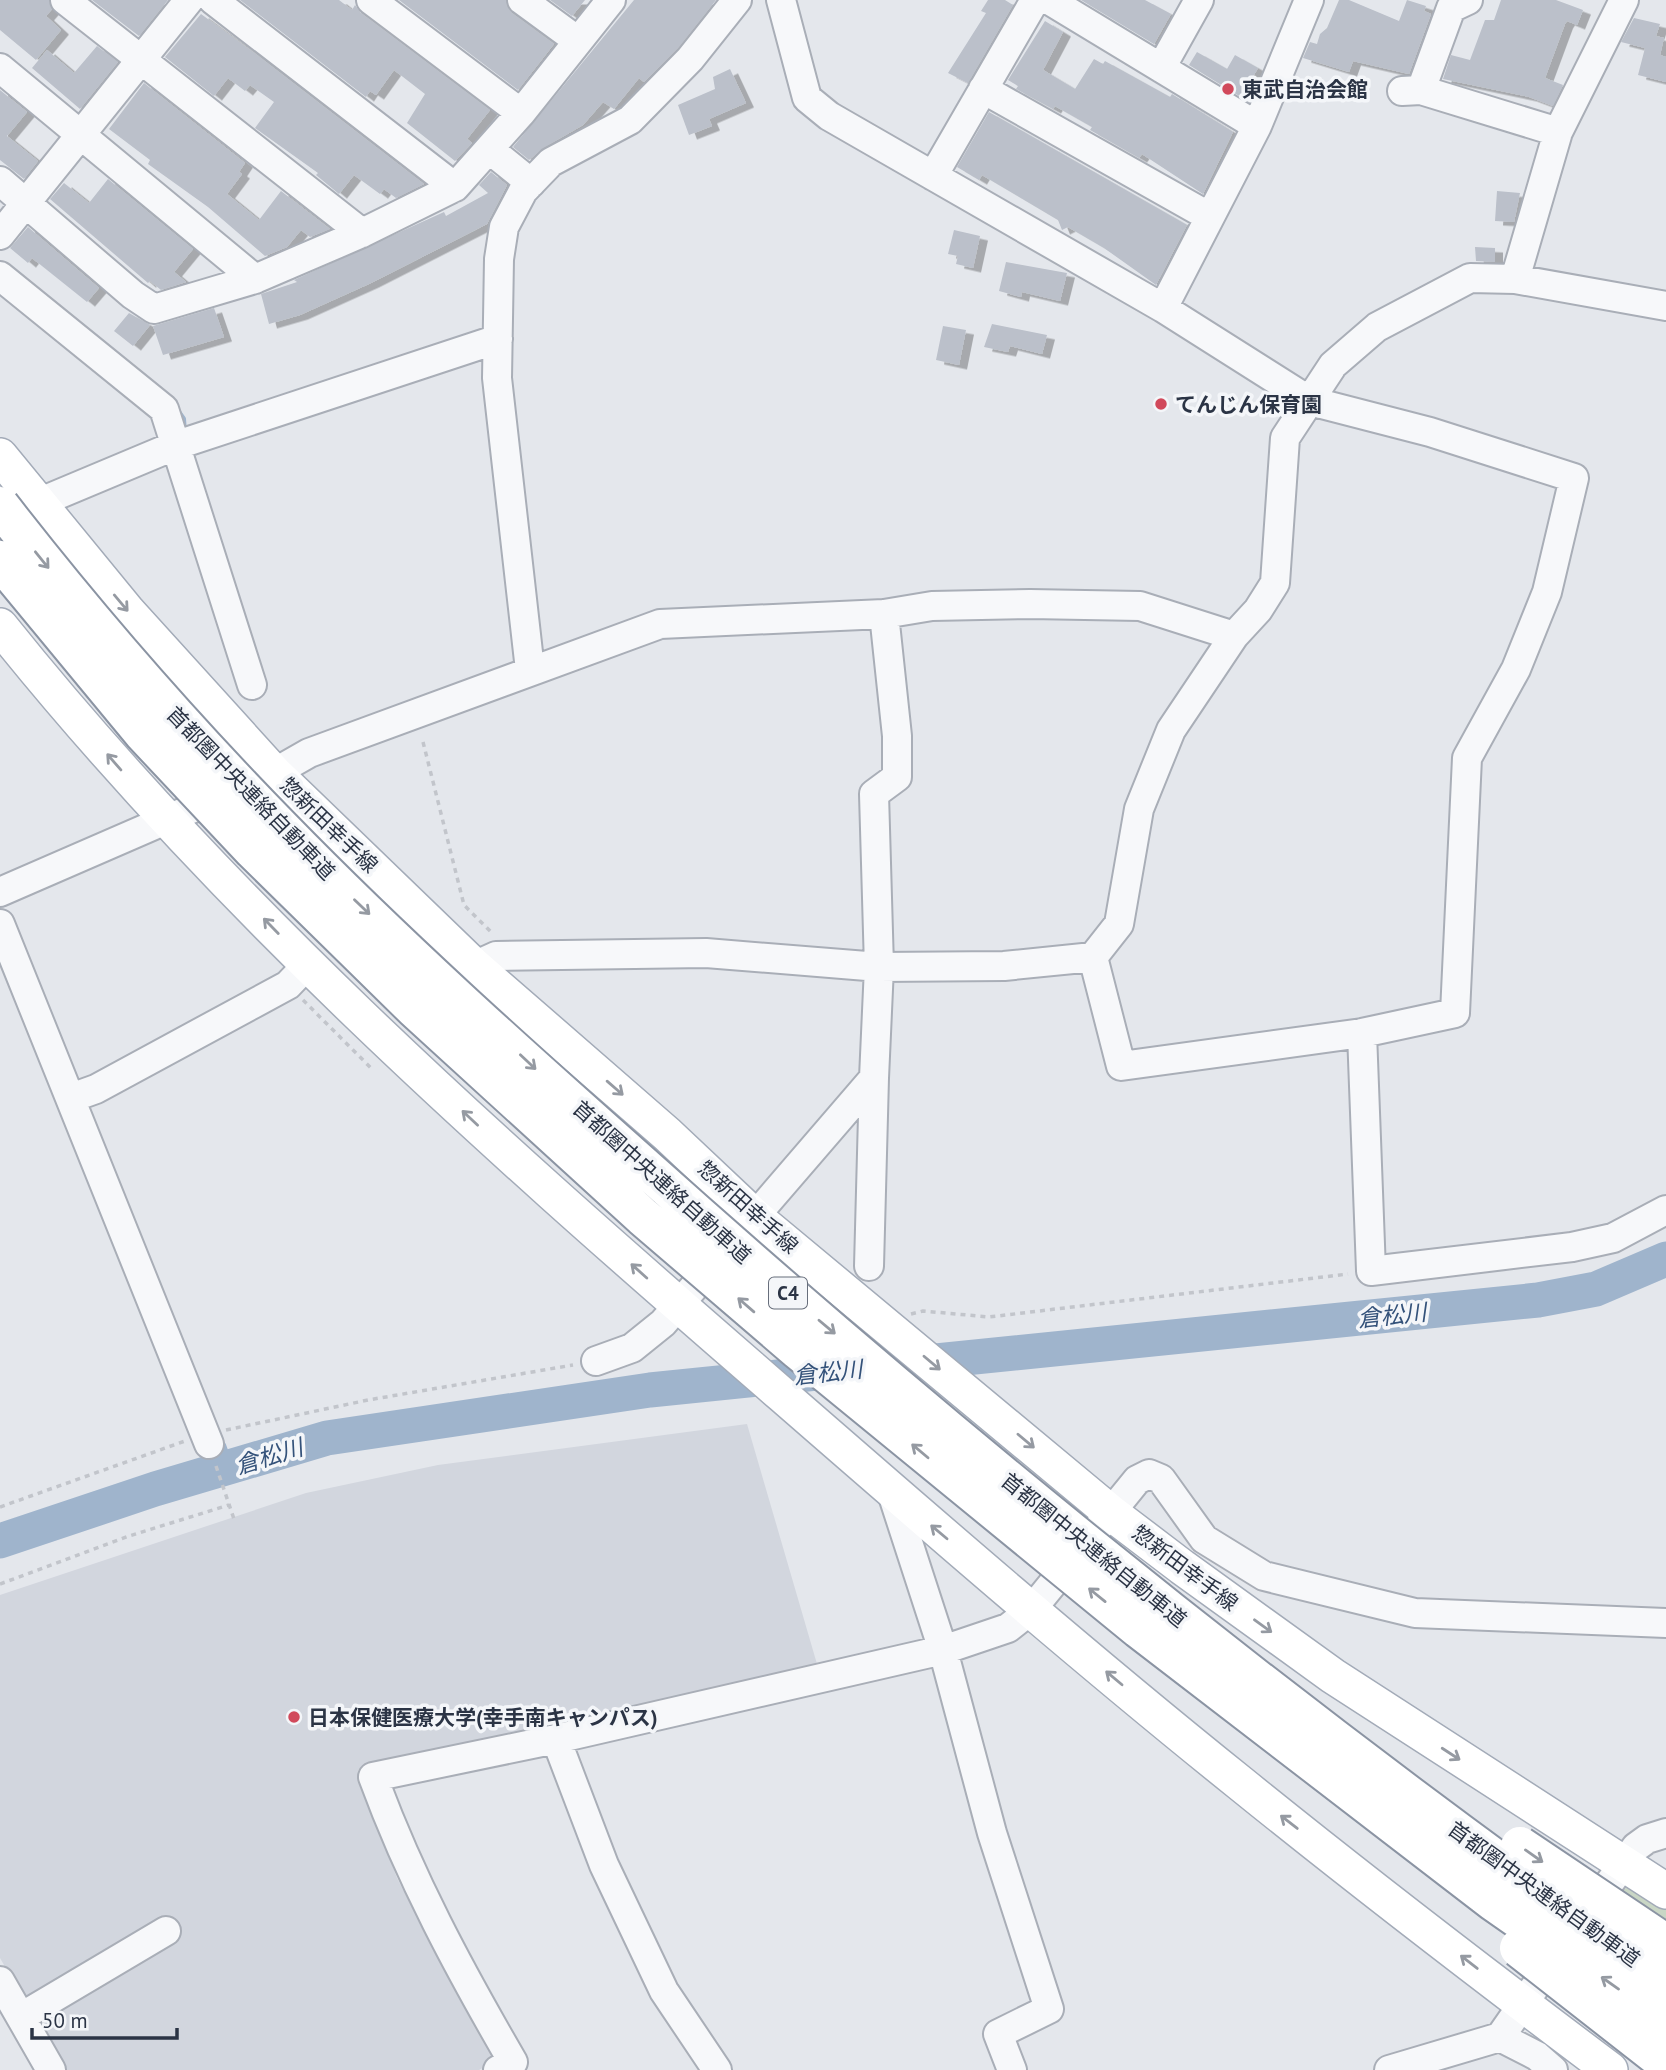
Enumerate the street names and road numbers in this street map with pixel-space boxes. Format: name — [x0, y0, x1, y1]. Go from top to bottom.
street label: 首都圏中央連絡自動車道 — [161, 701, 341, 885]
street label: 惣新田幸手線 — [274, 772, 384, 878]
street label: 首都圏中央連絡自動車道 — [567, 1095, 757, 1269]
street label: 惣新田幸手線 — [692, 1155, 804, 1259]
road number: C4 — [769, 1278, 807, 1308]
street label: 首都圏中央連絡自動車道 — [996, 1467, 1192, 1633]
street label: 惣新田幸手線 — [1127, 1519, 1243, 1617]
street label: 首都圏中央連絡自動車道 — [1443, 1815, 1645, 1973]

